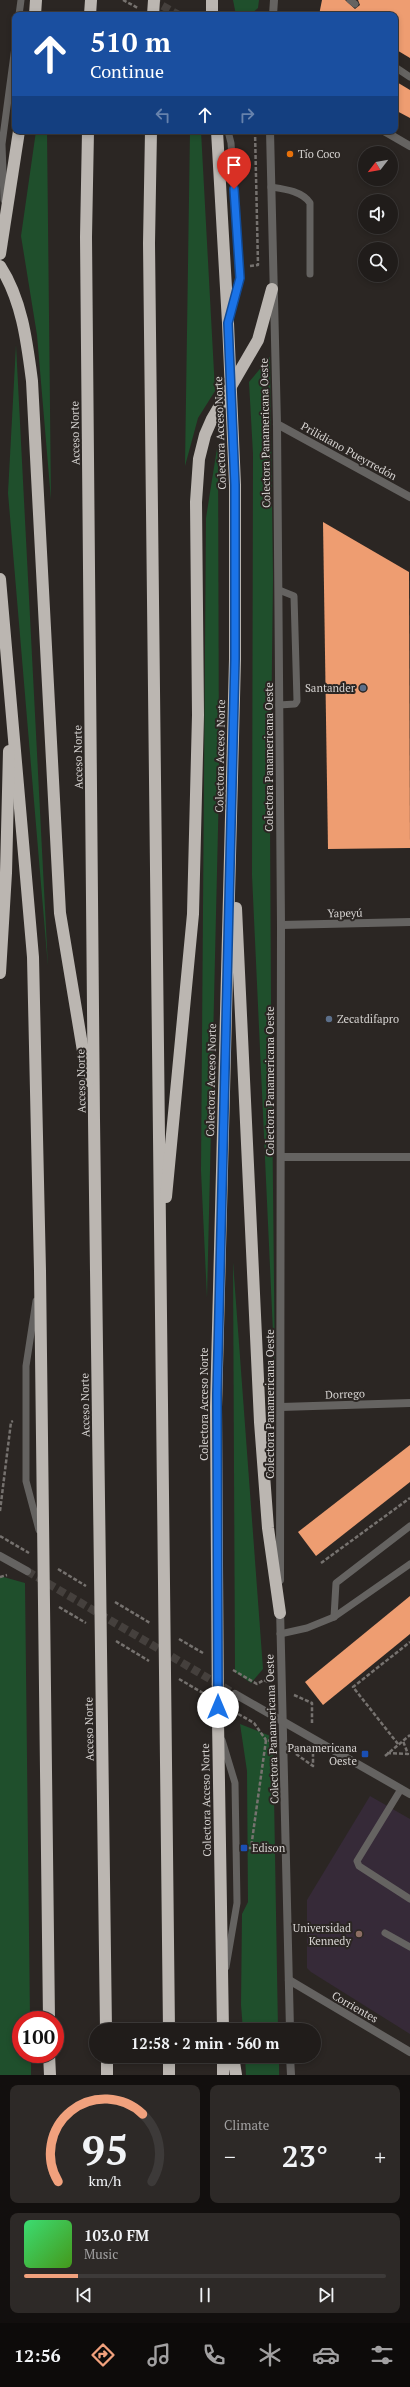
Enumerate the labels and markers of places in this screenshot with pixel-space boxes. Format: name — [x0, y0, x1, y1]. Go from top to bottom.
place label: Tío Coco — [298, 147, 340, 161]
pin — [217, 148, 251, 189]
marker: Tío Coco — [285, 149, 295, 159]
place label: Santander — [305, 681, 356, 695]
marker: Santander — [358, 683, 368, 693]
place label: Zecatdifapro — [337, 1012, 399, 1026]
marker: Zecatdifapro — [324, 1014, 334, 1024]
place label: Panamericana Oeste — [287, 1741, 357, 1768]
marker: Panamericana Oeste — [360, 1749, 370, 1759]
place label: Edison — [252, 1841, 286, 1855]
marker: Edison — [239, 1843, 249, 1853]
place label: Universidad Kennedy — [293, 1921, 351, 1948]
marker: Universidad Kennedy — [354, 1929, 364, 1939]

